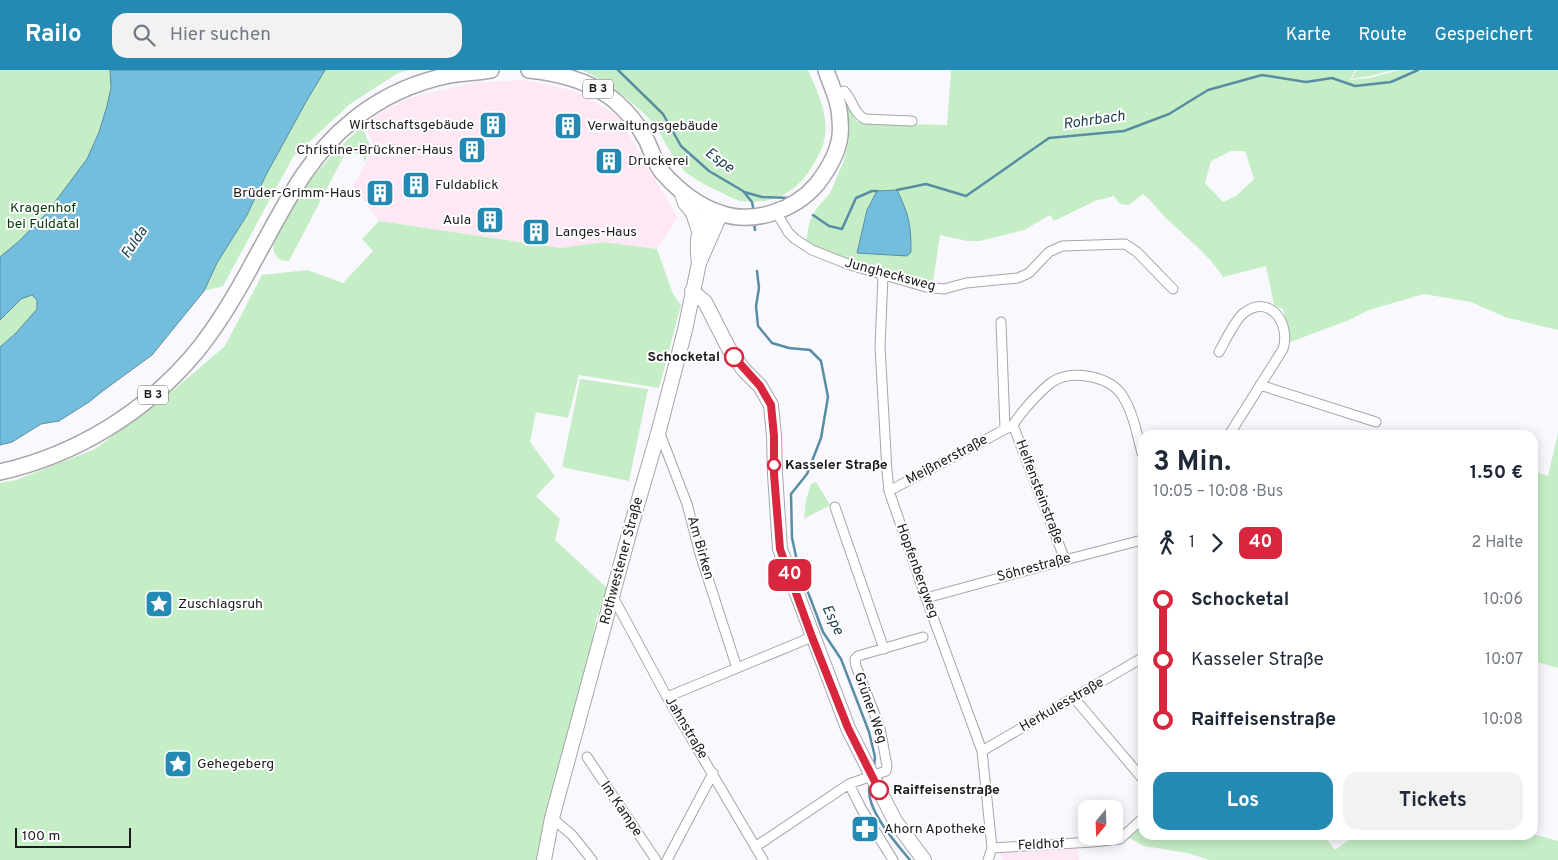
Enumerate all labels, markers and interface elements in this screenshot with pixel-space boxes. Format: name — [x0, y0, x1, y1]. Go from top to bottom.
search box — [112, 13, 462, 58]
text: Railo — [25, 20, 82, 50]
icon: search — [130, 21, 158, 49]
text: Hier suchen — [170, 23, 271, 47]
text: Karte — [1286, 24, 1331, 47]
text: Route — [1359, 24, 1407, 47]
text: Gespeichert — [1435, 24, 1533, 47]
road number: B 3 — [583, 80, 613, 98]
water label: Rohrbach — [1062, 107, 1126, 135]
building icon: Wirtschaftsgebäude — [478, 110, 508, 140]
building icon: Verwaltungsgebäude — [553, 111, 583, 141]
place label: Wirtschaftsgebäude — [349, 117, 474, 134]
place label: Verwaltungsgebäude — [587, 118, 718, 135]
building icon: Christine-Brückner-Haus — [457, 135, 487, 165]
place label: Christine-Brückner-Haus — [296, 142, 453, 159]
water label: Espe — [701, 144, 737, 178]
building icon: Druckerei — [594, 146, 624, 176]
place label: Druckerei — [628, 153, 689, 170]
building icon: Fuldablick — [401, 170, 431, 200]
place label: Fuldablick — [435, 177, 499, 194]
building icon: Brüder-Grimm-Haus — [365, 178, 395, 208]
place label: Brüder-Grimm-Haus — [233, 185, 361, 202]
park label: Kragenhof bei Fuldatal — [7, 200, 79, 233]
building icon: Aula — [475, 205, 505, 235]
place label: Aula — [443, 212, 471, 229]
building icon: Langes-Haus — [521, 217, 551, 247]
water label: Fulda — [117, 223, 153, 263]
place label: Langes-Haus — [555, 224, 637, 241]
street label: Junghecksweg — [843, 255, 937, 295]
marker: Schocketal — [724, 347, 744, 367]
place label: Schocketal — [648, 349, 720, 366]
road number: B 3 — [138, 386, 168, 404]
street label: Meißnerstraße — [903, 431, 991, 489]
street label: Helfensteinstraße — [1011, 437, 1067, 547]
text: 3 Min. — [1153, 445, 1231, 481]
place label: Kasseler Straße — [785, 457, 888, 474]
marker: Kasseler Straße — [767, 458, 781, 472]
text: 1.50 € — [1470, 461, 1523, 485]
text: 10:05 – 10:08 · Bus — [1153, 482, 1283, 502]
street label: Rothwestener Straße — [597, 495, 647, 627]
street label: Am Birken — [683, 514, 717, 582]
street label: Hopfenbergweg — [892, 521, 942, 621]
icon: walk — [1153, 529, 1181, 557]
icon: forward — [1203, 529, 1231, 557]
text: 40 — [1249, 531, 1272, 554]
text: 1 — [1189, 533, 1195, 553]
text: 2 Halte — [1472, 533, 1523, 553]
street label: Söhrestraße — [995, 550, 1073, 586]
line badge: 40 — [768, 559, 812, 591]
text: 40 — [778, 563, 802, 586]
text: Schocketal — [1191, 588, 1289, 612]
place icon: Zuschlagsruh — [144, 589, 174, 619]
text: 10:06 — [1483, 590, 1523, 610]
place label: Zuschlagsruh — [178, 596, 263, 613]
water label: Espe — [817, 602, 848, 638]
text: Kasseler Straße — [1191, 648, 1324, 672]
text: 10:07 — [1485, 650, 1523, 670]
street label: Grüner Weg — [850, 670, 890, 746]
street label: Herkulesstraße — [1017, 674, 1107, 736]
street label: Jahnstraße — [661, 694, 711, 762]
text: Raiffeisenstraße — [1191, 708, 1336, 732]
text: 10:08 — [1483, 710, 1523, 730]
place icon: Gehegeberg — [163, 749, 193, 779]
place label: Gehegeberg — [197, 756, 274, 773]
button: Los — [1153, 772, 1333, 830]
button: Tickets — [1343, 772, 1523, 830]
street label: Im Kampe — [596, 778, 646, 840]
marker: Raiffeisenstraße — [869, 780, 889, 800]
place label: Raiffeisenstraße — [893, 782, 1000, 799]
north arrow — [1078, 800, 1122, 845]
map controls — [1078, 800, 1123, 845]
pharmacy icon: Ahorn Apotheke — [850, 814, 880, 844]
place label: Ahorn Apotheke — [884, 821, 986, 838]
scale bar — [15, 825, 131, 848]
text: 100 m — [22, 828, 60, 845]
street label: Feldhof — [1017, 835, 1065, 855]

